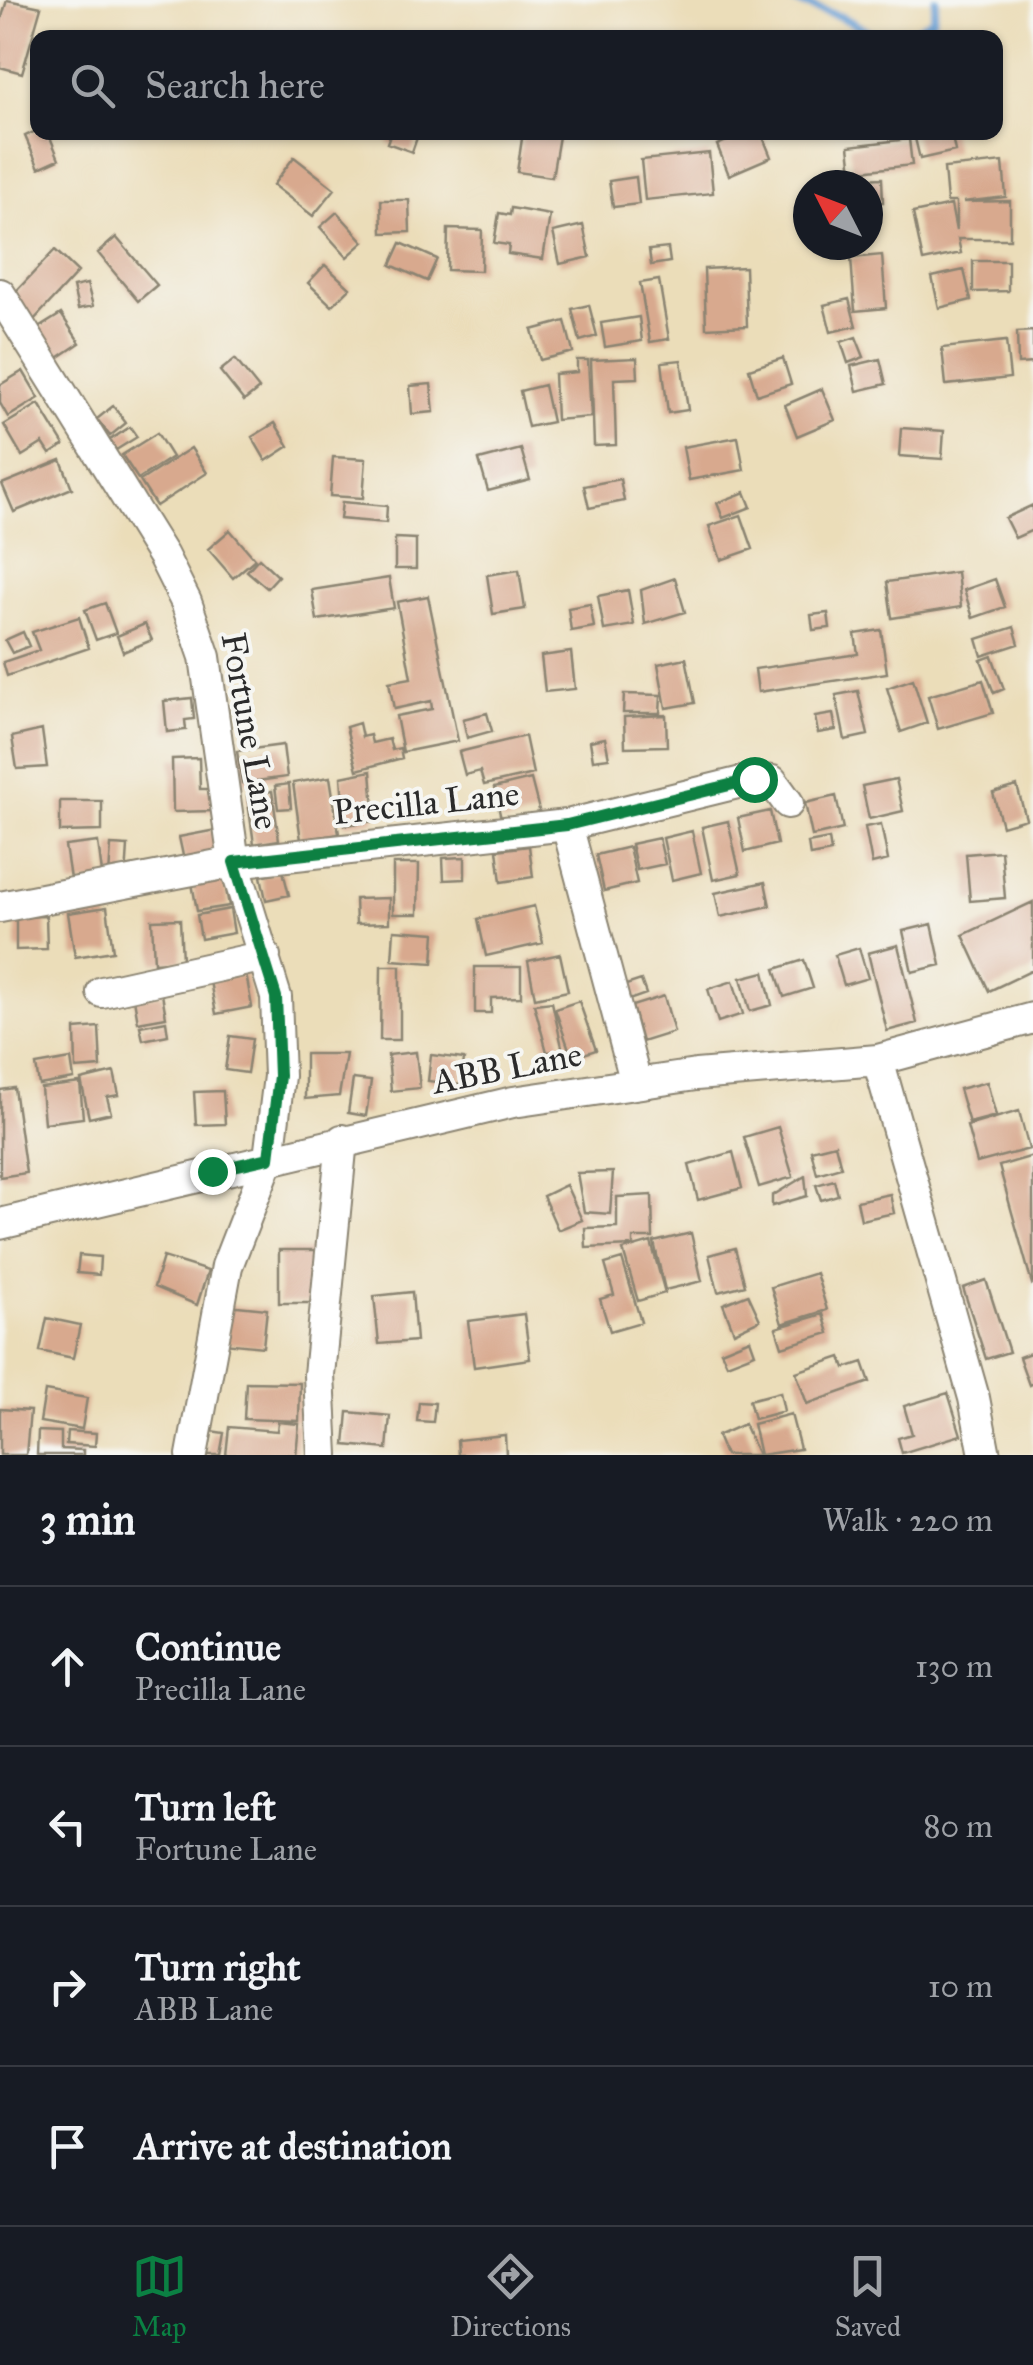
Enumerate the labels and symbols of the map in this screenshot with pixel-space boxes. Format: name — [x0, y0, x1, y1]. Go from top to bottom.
north arrow — [793, 170, 883, 260]
street label: Fortune Lane — [212, 629, 288, 833]
route start — [732, 757, 778, 803]
street label: Precilla Lane — [331, 772, 521, 834]
street label: ABB Lane — [427, 1032, 585, 1104]
route end — [190, 1149, 236, 1195]

